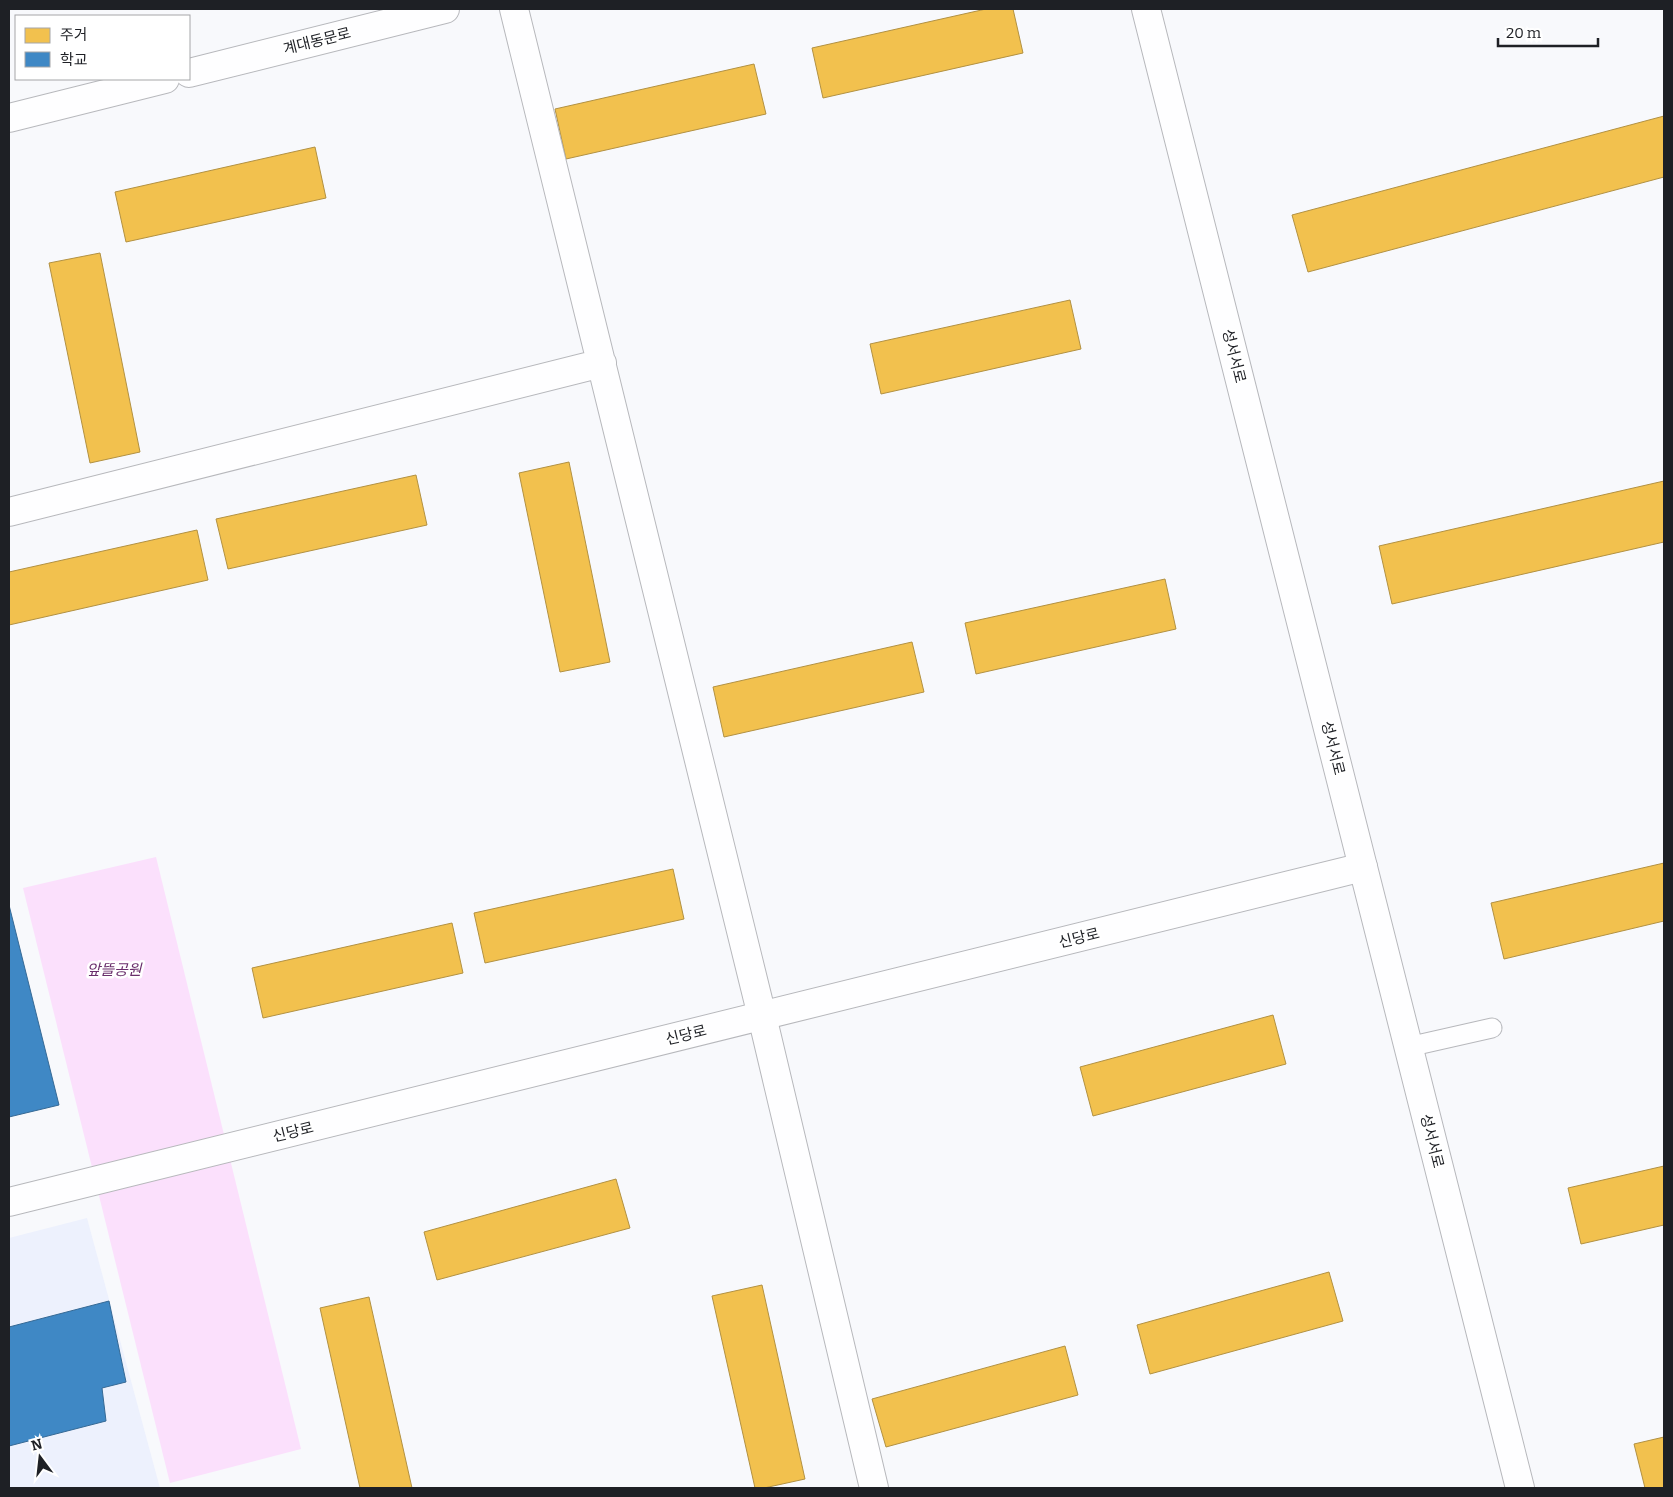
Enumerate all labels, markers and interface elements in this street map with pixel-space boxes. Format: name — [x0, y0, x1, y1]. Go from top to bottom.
legend — [15, 15, 190, 80]
scale bar — [1498, 15, 1598, 47]
street label: 계대동문로 — [281, 24, 353, 58]
text: 20 m — [1506, 24, 1542, 42]
text: 주거 — [60, 26, 88, 44]
text: 학교 — [60, 51, 88, 69]
street label: 성서서로 — [1219, 327, 1249, 385]
street label: 성서서로 — [1318, 719, 1348, 777]
street label: 신당로 — [1057, 924, 1101, 952]
park label: 앞뜰공원 — [86, 961, 143, 979]
street label: 신당로 — [664, 1021, 708, 1049]
street label: 성서서로 — [1417, 1112, 1447, 1170]
street label: 신당로 — [271, 1118, 315, 1146]
north arrow — [15, 1432, 65, 1482]
text: N — [29, 1435, 44, 1455]

